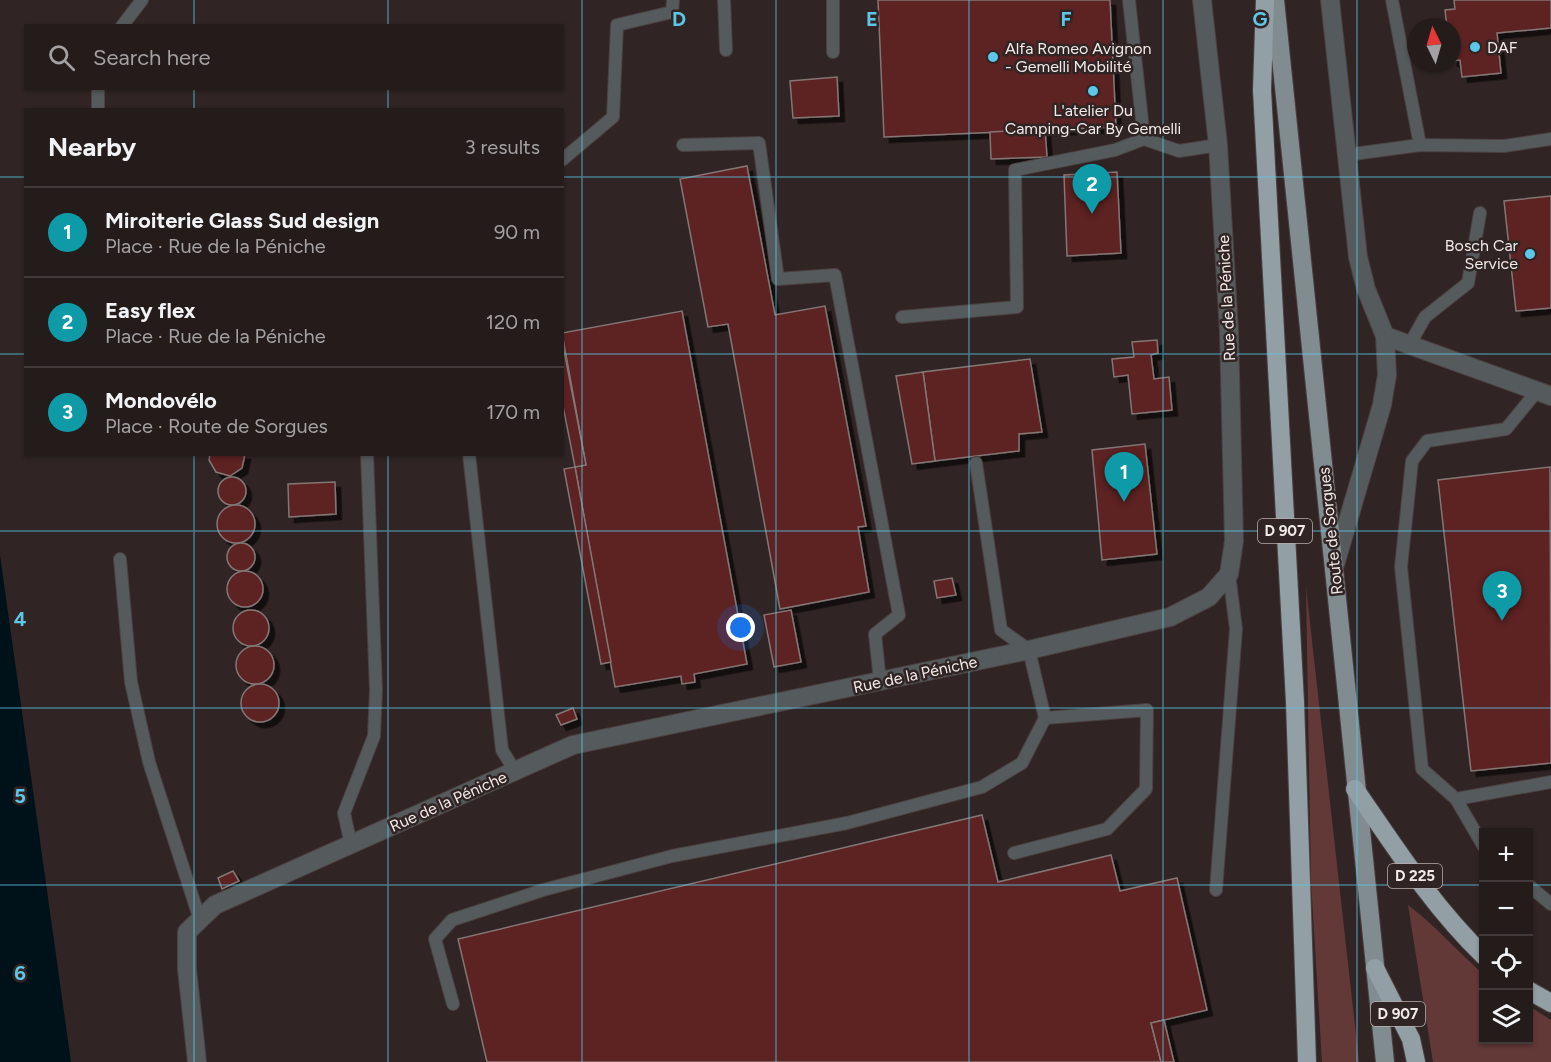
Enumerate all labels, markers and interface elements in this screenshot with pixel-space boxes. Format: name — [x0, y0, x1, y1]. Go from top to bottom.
text: D — [672, 7, 686, 31]
text: E — [866, 7, 878, 31]
text: F — [1060, 7, 1072, 31]
text: G — [1253, 7, 1268, 31]
north arrow — [1407, 18, 1461, 72]
search box — [24, 24, 564, 90]
place label: DAF — [1487, 38, 1518, 57]
place label: Alfa Romeo Avignon - Gemelli Mobilité — [1005, 39, 1151, 76]
marker: DAF — [1468, 40, 1482, 54]
icon: search — [45, 41, 78, 74]
text: Search here — [93, 44, 211, 71]
marker: Alfa Romeo Avignon - Gemelli Mobilité — [986, 50, 1000, 64]
marker: L'atelier Du Camping-Car By Gemelli — [1086, 84, 1100, 98]
place label: L'atelier Du Camping-Car By Gemelli — [1005, 101, 1181, 138]
text: Nearby — [48, 131, 136, 163]
text: 3 results — [465, 135, 540, 159]
pin: 2 — [1072, 164, 1112, 214]
text: Miroiterie Glass Sud design — [105, 207, 379, 234]
text: 1 — [63, 220, 72, 244]
text: 90 m — [494, 220, 540, 244]
text: Place · Rue de la Péniche — [105, 234, 326, 258]
street label: Rue de la Péniche — [1214, 234, 1239, 361]
place label: Bosch Car Service — [1445, 236, 1519, 273]
marker: Bosch Car Service — [1523, 247, 1537, 261]
text: Easy flex — [105, 297, 196, 324]
text: 2 — [62, 310, 73, 334]
text: 120 m — [486, 310, 540, 334]
text: Place · Rue de la Péniche — [105, 324, 326, 348]
text: Mondovélo — [105, 387, 217, 414]
text: 3 — [62, 400, 73, 424]
text: 170 m — [486, 400, 540, 424]
text: Place · Route de Sorgues — [105, 414, 328, 438]
pin: 1 — [1104, 452, 1144, 502]
street label: Route de Sorgues — [1314, 466, 1347, 596]
road number: D 907 — [1258, 519, 1312, 543]
pin: 3 — [1482, 572, 1522, 621]
text: 4 — [14, 607, 27, 631]
your location — [726, 613, 755, 642]
street label: Rue de la Péniche — [851, 652, 979, 697]
street label: Rue de la Péniche — [387, 767, 510, 836]
text: 5 — [14, 784, 26, 808]
map controls — [1479, 828, 1533, 1044]
button: + — [1479, 828, 1533, 882]
road number: D 225 — [1388, 864, 1442, 888]
button: − — [1479, 882, 1533, 936]
button: locate — [1479, 936, 1533, 990]
text: 6 — [14, 961, 26, 985]
button: layers — [1479, 990, 1533, 1044]
road number: D 907 — [1371, 1002, 1425, 1026]

